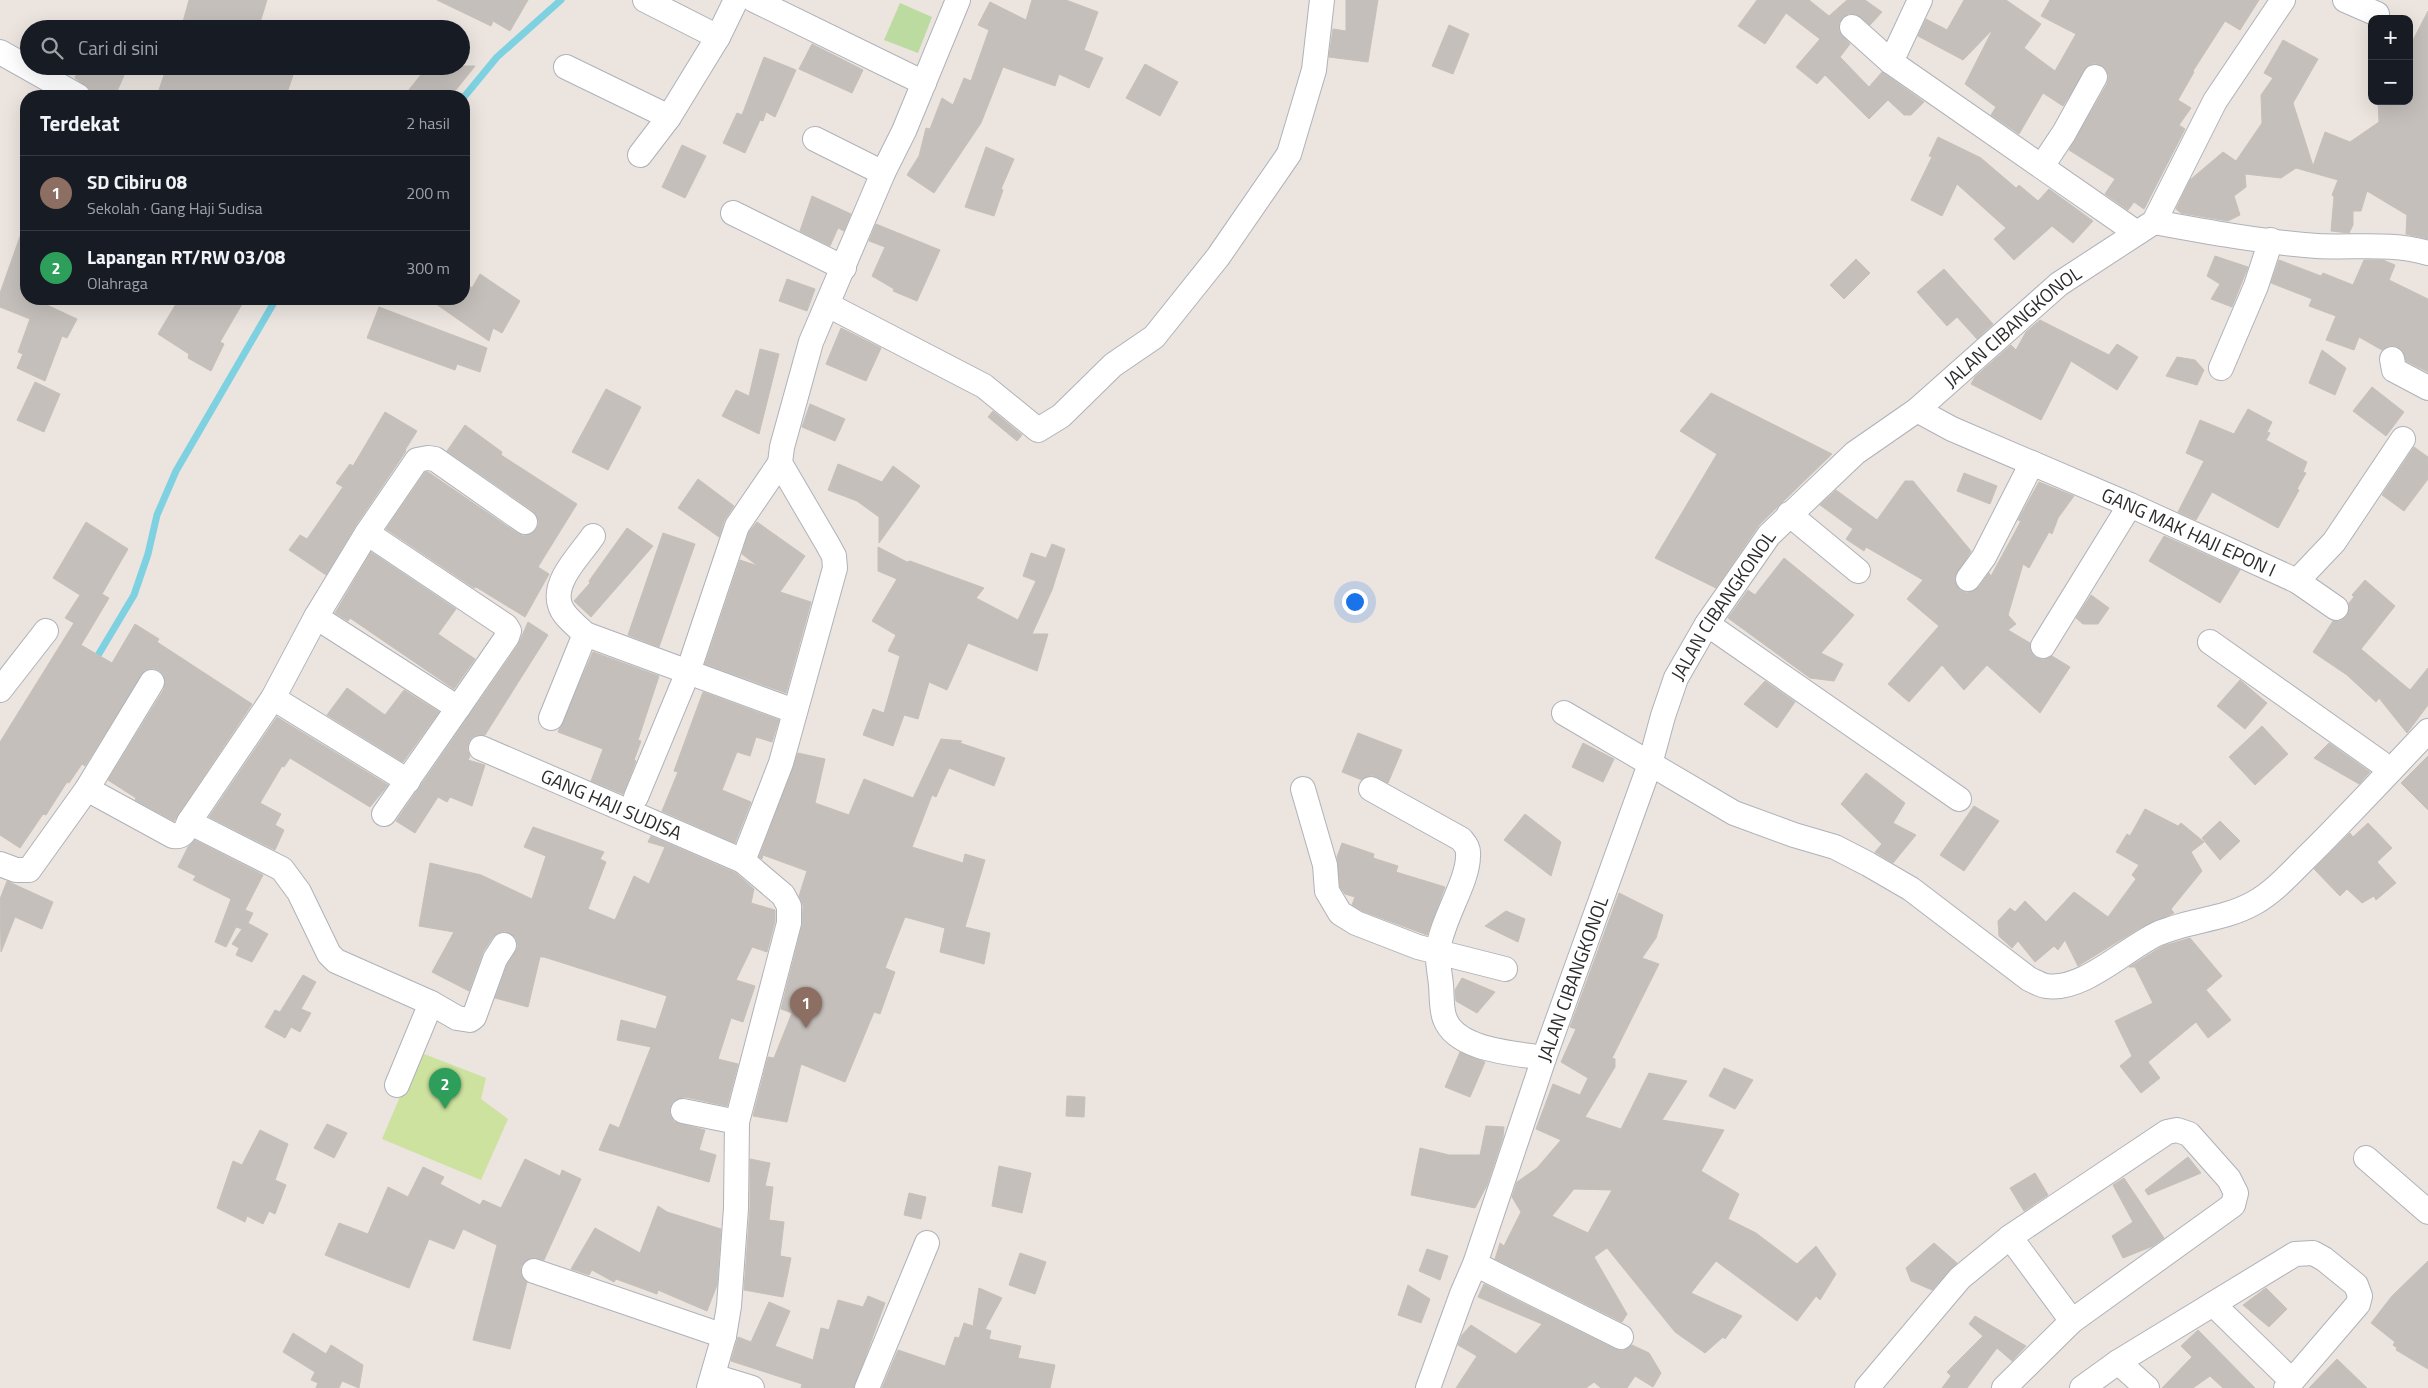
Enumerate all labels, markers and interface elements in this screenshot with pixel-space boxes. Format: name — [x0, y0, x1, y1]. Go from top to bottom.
map controls — [2368, 15, 2413, 105]
button: + — [2368, 15, 2413, 60]
search box — [20, 20, 470, 75]
text: Cari di sini — [78, 33, 159, 62]
icon: search — [38, 34, 66, 62]
button: − — [2368, 60, 2413, 105]
text: Terdekat — [40, 107, 120, 139]
text: 2 hasil — [406, 111, 450, 135]
text: SD Cibiru 08 — [87, 167, 187, 196]
text: 1 — [52, 181, 60, 205]
text: 200 m — [406, 181, 450, 205]
text: Sekolah · Gang Haji Sudisa — [87, 196, 263, 220]
text: Lapangan RT/RW 03/08 — [87, 242, 286, 271]
text: 2 — [52, 256, 60, 280]
text: 300 m — [406, 256, 450, 280]
street label: JALAN CIBANGKONOL — [1937, 258, 2087, 394]
text: Olahraga — [87, 271, 148, 295]
street label: GANG MAK HAJI EPON I — [2097, 480, 2281, 584]
street label: JALAN CIBANGKONOL — [1663, 524, 1782, 685]
your location — [1342, 589, 1368, 615]
street label: GANG HAJI SUDISA — [536, 761, 687, 847]
street label: JALAN CIBANGKONOL — [1529, 892, 1615, 1065]
pin: 1 — [790, 987, 822, 1028]
pin: 2 — [429, 1068, 461, 1109]

